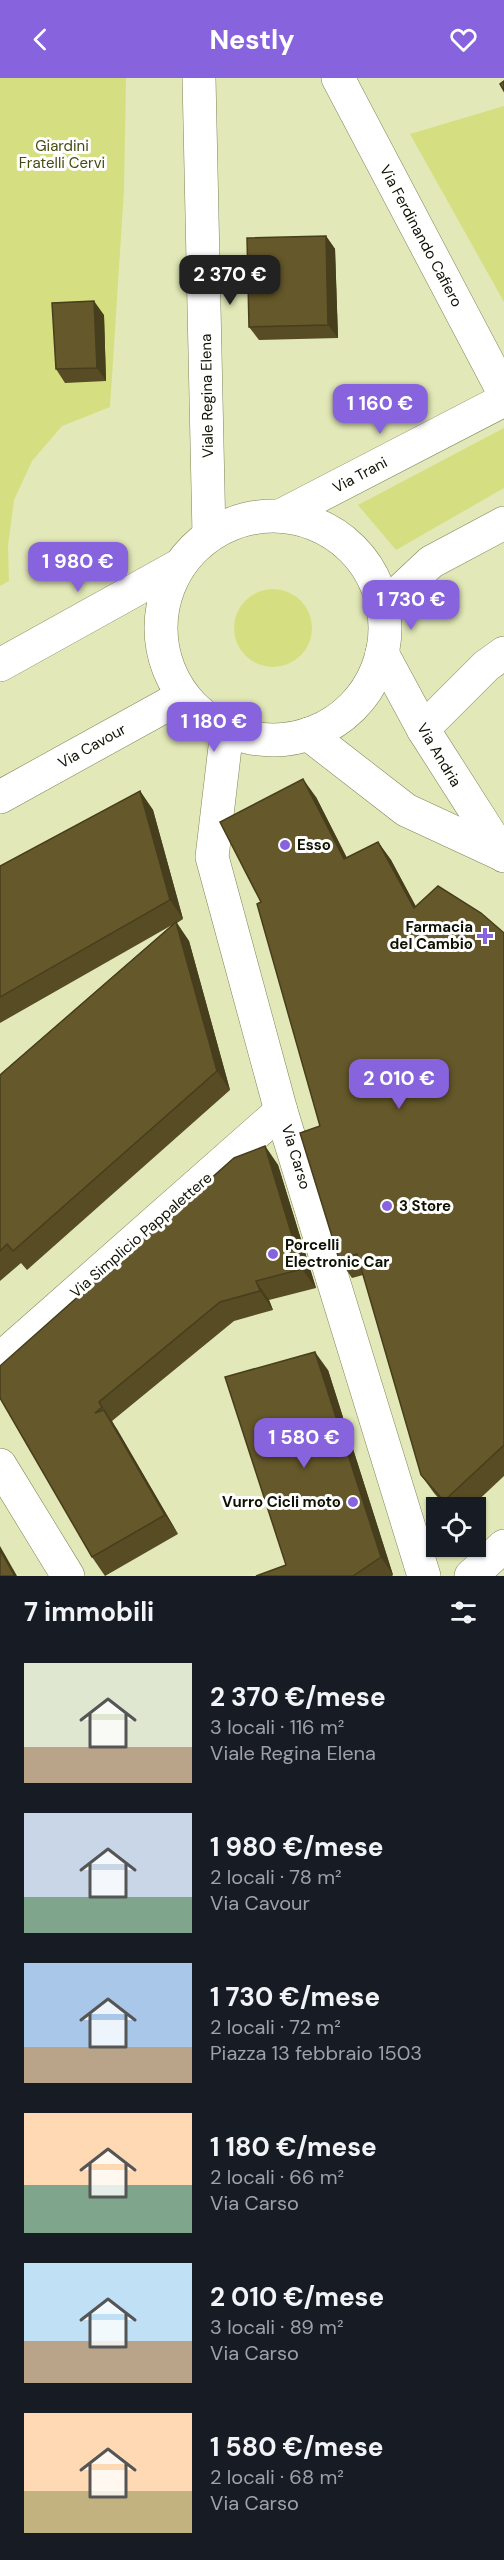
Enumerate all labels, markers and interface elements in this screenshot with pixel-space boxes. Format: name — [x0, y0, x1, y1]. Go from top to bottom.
text: Nestly — [209, 22, 295, 57]
icon: back — [24, 23, 57, 56]
icon: heart — [447, 23, 480, 56]
park label: Giardini Fratelli Cervi — [19, 136, 105, 173]
street label: Via Ferdinando Cafiero — [375, 162, 467, 311]
pin: 2 370 € — [175, 255, 285, 306]
text: 2 370 € — [193, 261, 267, 287]
street label: Viale Regina Elena — [196, 334, 218, 458]
pin: 1 160 € — [325, 384, 435, 435]
text: 1 160 € — [347, 390, 413, 416]
street label: Via Trani — [329, 452, 391, 498]
pin: 1 980 € — [23, 542, 133, 593]
text: 1 980 € — [42, 548, 114, 574]
pin: 1 730 € — [356, 580, 466, 631]
text: 1 730 € — [376, 586, 446, 612]
pin: 1 180 € — [159, 702, 269, 753]
text: 1 180 € — [181, 708, 247, 734]
street label: Via Cavour — [54, 719, 130, 773]
street label: Via Andria — [412, 719, 466, 791]
place label: Esso — [297, 835, 331, 855]
marker: Esso — [278, 838, 292, 852]
place label: Farmacia del Cambio — [390, 917, 473, 954]
marker: Farmacia del Cambio — [478, 929, 492, 943]
pin: 2 010 € — [344, 1059, 454, 1110]
text: 2 010 € — [363, 1065, 435, 1091]
street label: Via Carso — [277, 1122, 315, 1192]
street label: Via Simplicio Pappalettere — [66, 1168, 216, 1302]
place label: 3 Store — [399, 1196, 451, 1216]
marker: 3 Store — [380, 1199, 394, 1213]
place label: Porcelli Electronic Car — [285, 1235, 389, 1272]
marker: Porcelli Electronic Car — [266, 1247, 280, 1261]
pin: 1 580 € — [249, 1418, 359, 1469]
text: 1 580 € — [268, 1424, 340, 1450]
place label: Vurro Cicli moto — [222, 1492, 341, 1512]
marker: Vurro Cicli moto — [346, 1495, 360, 1509]
map controls — [426, 1497, 486, 1557]
button: locate — [426, 1497, 486, 1557]
text: 7 immobili — [24, 1595, 154, 1629]
icon: filters — [447, 1596, 480, 1629]
text: 2 370 €/mese — [210, 1680, 386, 1714]
icon: home — [72, 1687, 144, 1759]
text: 3 locali · 116 m² — [210, 1714, 344, 1740]
text: Viale Regina Elena — [210, 1740, 376, 1766]
text: 1 980 €/mese — [210, 1830, 384, 1864]
icon: home — [72, 1837, 144, 1909]
text: 2 locali · 78 m² — [210, 1864, 342, 1890]
text: Via Cavour — [210, 1890, 310, 1916]
text: 1 730 €/mese — [210, 1980, 380, 2014]
icon: home — [72, 1987, 144, 2059]
text: 2 locali · 72 m² — [210, 2014, 341, 2040]
text: Piazza 13 febbraio 1503 — [210, 2040, 422, 2066]
text: 1 180 €/mese — [210, 2130, 377, 2164]
icon: home — [72, 2137, 144, 2209]
text: 2 locali · 66 m² — [210, 2164, 344, 2190]
text: Via Carso — [210, 2190, 299, 2216]
text: 2 010 €/mese — [210, 2280, 384, 2314]
icon: home — [72, 2287, 144, 2359]
text: 3 locali · 89 m² — [210, 2314, 344, 2340]
text: Via Carso — [210, 2340, 299, 2366]
text: 1 580 €/mese — [210, 2430, 383, 2464]
icon: home — [72, 2437, 144, 2509]
text: 2 locali · 68 m² — [210, 2464, 344, 2490]
text: Via Carso — [210, 2490, 299, 2516]

